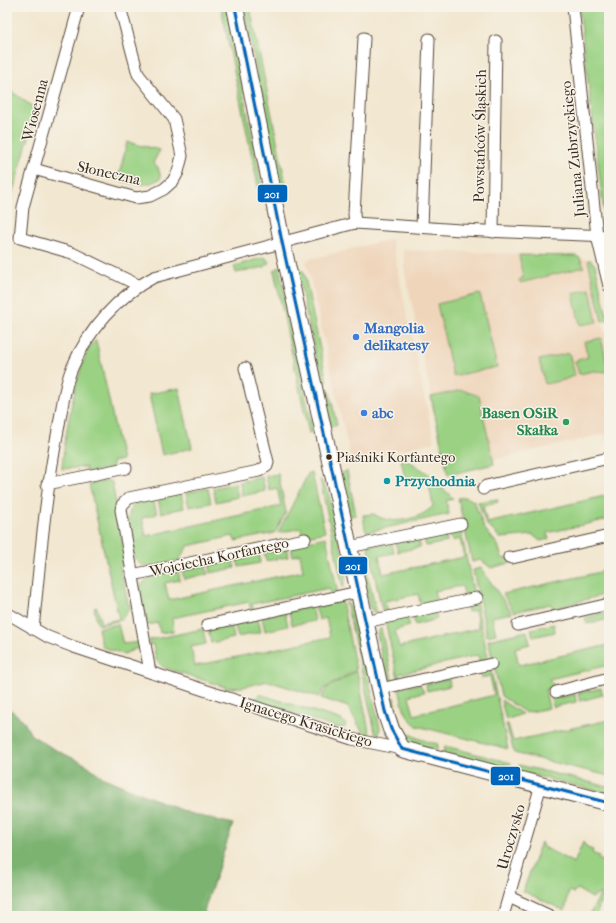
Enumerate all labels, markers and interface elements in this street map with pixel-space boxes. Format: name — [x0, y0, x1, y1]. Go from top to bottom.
street label: Powstańców Śląskich — [470, 69, 490, 203]
street label: Wiosenna — [18, 76, 52, 144]
street label: Juliana Zubrzyckiego — [557, 80, 589, 219]
street label: Słoneczna — [76, 157, 143, 189]
line badge: 201 — [257, 184, 288, 203]
text: 201 — [264, 188, 280, 201]
place label: Mangolia delikatesy — [363, 319, 430, 354]
marker: Mangolia delikatesy — [351, 332, 361, 342]
place label: abc — [372, 404, 394, 422]
place label: Basen OSiR Skałka — [482, 404, 559, 439]
marker: abc — [359, 408, 369, 418]
marker: Basen OSiR Skałka — [561, 417, 571, 427]
place label: Piaśniki Korfantego — [336, 449, 455, 466]
marker: Piaśniki Korfantego — [324, 452, 334, 462]
place label: Przychodnia — [395, 472, 477, 490]
marker: Przychodnia — [382, 476, 392, 486]
street label: Wojciecha Korfantego — [147, 533, 291, 581]
line badge: 201 — [338, 556, 368, 575]
text: 201 — [345, 560, 361, 573]
street label: Ignacego Krasickiego — [237, 693, 375, 751]
line badge: 201 — [490, 766, 521, 786]
text: 201 — [498, 770, 514, 783]
street label: Uroczysko — [493, 802, 529, 872]

